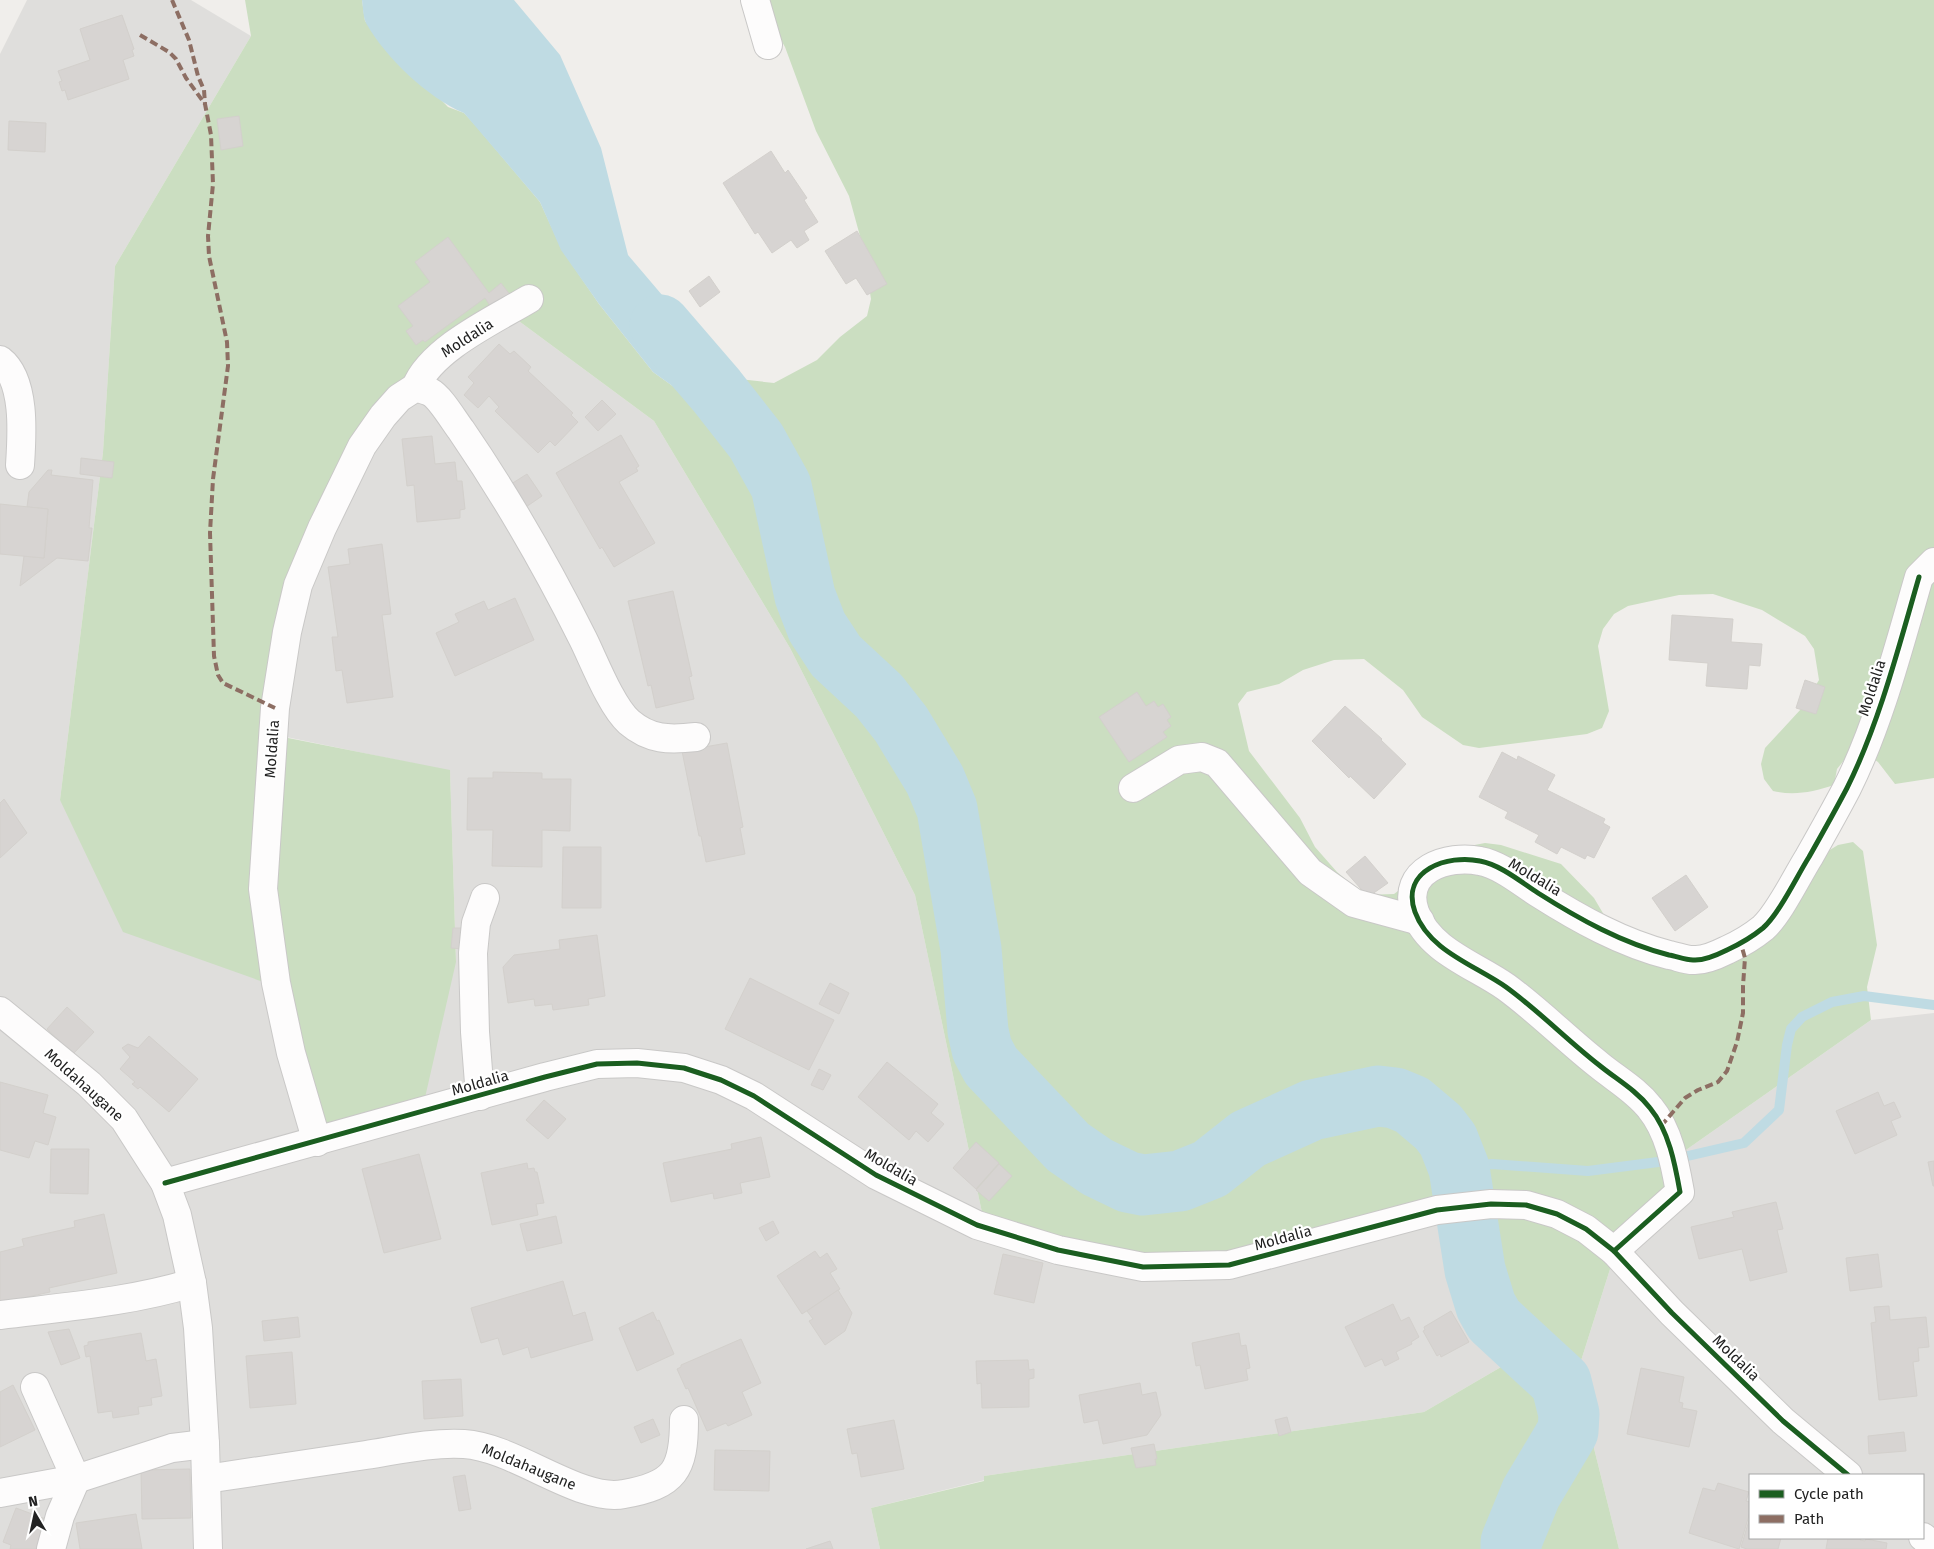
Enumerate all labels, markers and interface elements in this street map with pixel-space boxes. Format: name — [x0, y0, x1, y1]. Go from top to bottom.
street label: Moldalia — [438, 315, 496, 361]
street label: Moldalia — [1854, 657, 1890, 719]
street label: Moldalia — [261, 719, 283, 779]
street label: Moldalia — [1505, 854, 1565, 900]
street label: Moldahaugane — [41, 1045, 127, 1125]
street label: Moldalia — [449, 1066, 511, 1100]
street label: Moldalia — [861, 1145, 921, 1189]
street label: Moldalia — [1252, 1222, 1314, 1254]
street label: Moldalia — [1709, 1331, 1763, 1385]
street label: Moldahaugane — [479, 1440, 579, 1494]
legend — [1749, 1474, 1924, 1539]
text: Cycle path — [1794, 1485, 1864, 1503]
north arrow — [10, 1489, 60, 1539]
text: N — [27, 1493, 39, 1511]
text: Path — [1794, 1510, 1824, 1528]

